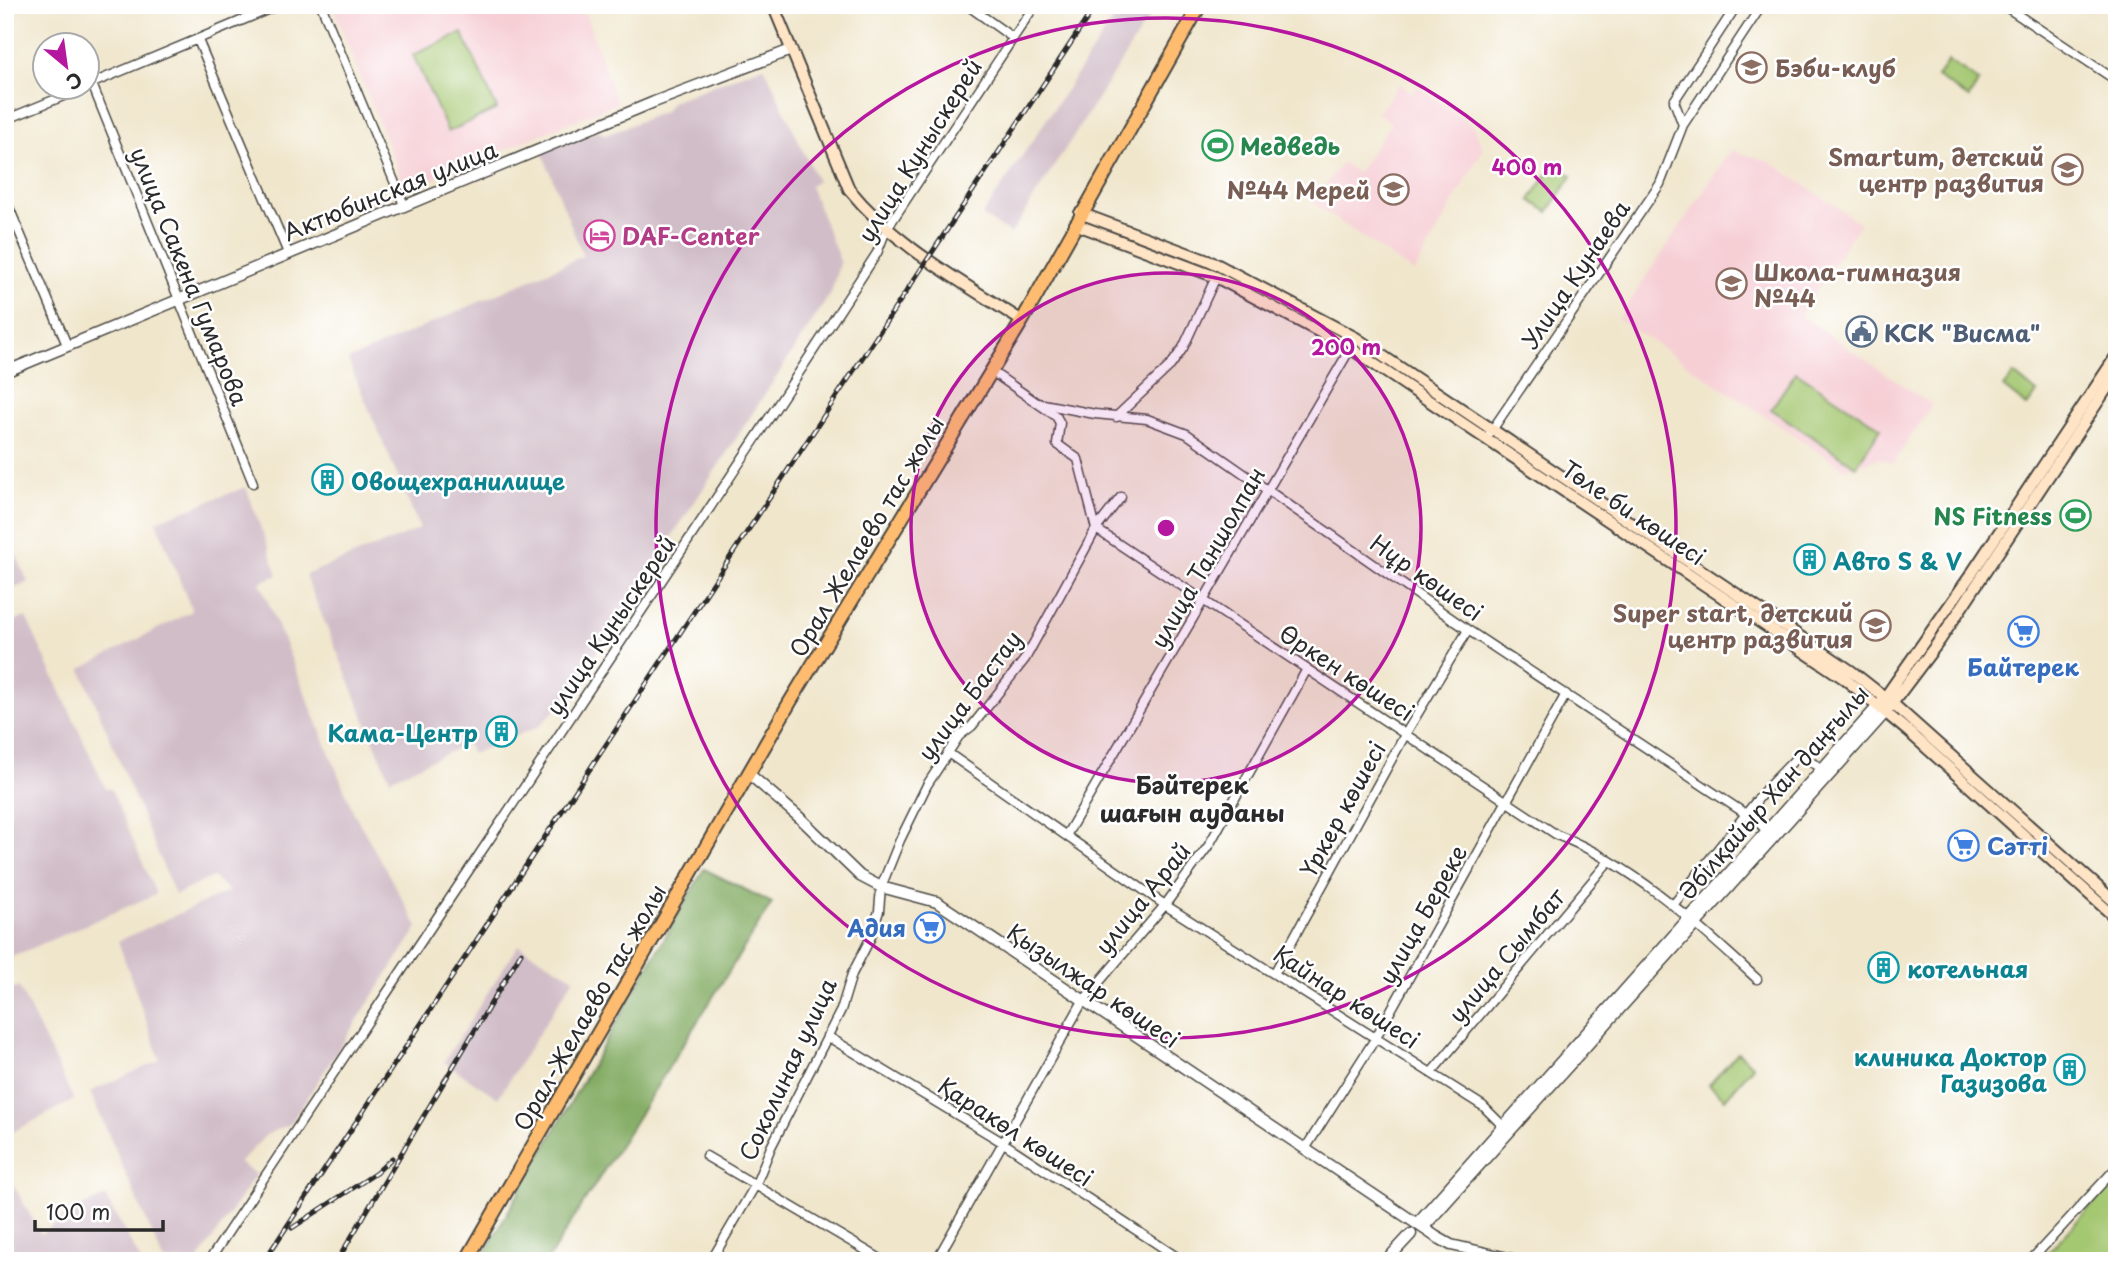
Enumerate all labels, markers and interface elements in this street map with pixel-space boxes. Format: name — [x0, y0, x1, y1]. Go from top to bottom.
north arrow — [32, 32, 102, 102]
school or university icon: Бэби-клуб — [1735, 50, 1769, 84]
place label: Бэби-клуб — [1775, 50, 1896, 85]
street label: улица Куныскерей — [848, 51, 990, 249]
text: С — [62, 66, 88, 97]
sports icon: Медведь — [1200, 128, 1234, 162]
place label: Медведь — [1240, 128, 1341, 163]
street label: Актюбинская улица — [278, 131, 503, 249]
place label: Smartum, детский центр развития — [1828, 139, 2044, 200]
street label: улица Сакена Гумарова — [122, 141, 258, 411]
text: 400 m — [1492, 150, 1562, 182]
school or university icon: Smartum, детский центр развития — [2050, 152, 2084, 186]
place label: №44 Мерей — [1227, 172, 1370, 207]
school or university icon: №44 Мерей — [1376, 172, 1410, 206]
street label: Улица Кунаева — [1512, 192, 1638, 355]
hotel icon: DAF-Center — [582, 218, 616, 252]
place label: DAF-Center — [622, 218, 760, 253]
place label: Школа-гимназия №44 — [1754, 254, 1961, 315]
school or university icon: Школа-гимназия №44 — [1714, 267, 1748, 301]
public building icon: КСК "Висма" — [1844, 315, 1878, 349]
place label: КСК "Висма" — [1884, 315, 2040, 350]
text: 200 m — [1311, 330, 1381, 362]
street label: Орал Желаево тас жолы — [780, 409, 952, 663]
street label: Төле би көшесі — [1555, 451, 1713, 573]
street label: улица Таншолпан — [1141, 460, 1273, 654]
building icon: Овощехранилище — [311, 463, 345, 497]
place label: Овощехранилище — [351, 463, 565, 498]
place label: NS Fitness — [1934, 498, 2052, 533]
sports icon: NS Fitness — [2058, 498, 2092, 532]
centre of rings — [1154, 516, 1178, 540]
street label: Нұр көшесі — [1363, 525, 1491, 629]
street label: улица Куныскерей — [537, 528, 683, 722]
building icon: Авто S & V — [1793, 543, 1827, 577]
place label: Авто S & V — [1833, 543, 1962, 578]
place label: Super start, детский центр развития — [1613, 595, 1853, 656]
school or university icon: Super start, детский центр развития — [1859, 608, 1893, 642]
street label: Өркен көшесі — [1273, 615, 1421, 729]
supermarket icon: Байтерек — [2006, 615, 2040, 649]
street label: улица Бастау — [908, 623, 1030, 767]
place label: Байтерек — [1967, 649, 2079, 684]
street label: Әбілқайыр Хан даңғылы — [1670, 677, 1876, 907]
place label: Кама-Центр — [327, 715, 478, 750]
building icon: Кама-Центр — [484, 715, 518, 749]
street label: Үркер көшесі — [1290, 735, 1394, 883]
district label: Бәйтерек шағын ауданы — [1099, 766, 1285, 830]
supermarket icon: Cәтті — [1947, 828, 1981, 862]
place label: Cәтті — [1987, 828, 2048, 863]
street label: улица Арай — [1086, 835, 1198, 961]
street label: улица Береке — [1369, 838, 1475, 990]
street label: Орал-Желаево тас жолы — [504, 877, 674, 1137]
street label: улица Сымбат — [1439, 879, 1574, 1030]
place label: Адия — [846, 910, 906, 945]
supermarket icon: Адия — [912, 910, 946, 944]
street label: Қызылжар көшесі — [1001, 914, 1187, 1056]
street label: Қайнар көшесі — [1267, 935, 1427, 1057]
building icon: котельная — [1867, 951, 1901, 985]
place label: котельная — [1907, 951, 2028, 986]
street label: Соколиная улица — [729, 971, 845, 1166]
place label: клиника Доктор Газизова — [1854, 1039, 2047, 1100]
building icon: клиника Доктор Газизова — [2053, 1052, 2087, 1086]
street label: Қаракөл көшесі — [931, 1068, 1101, 1194]
scale bar — [35, 1189, 163, 1233]
text: 100 m — [46, 1195, 110, 1227]

